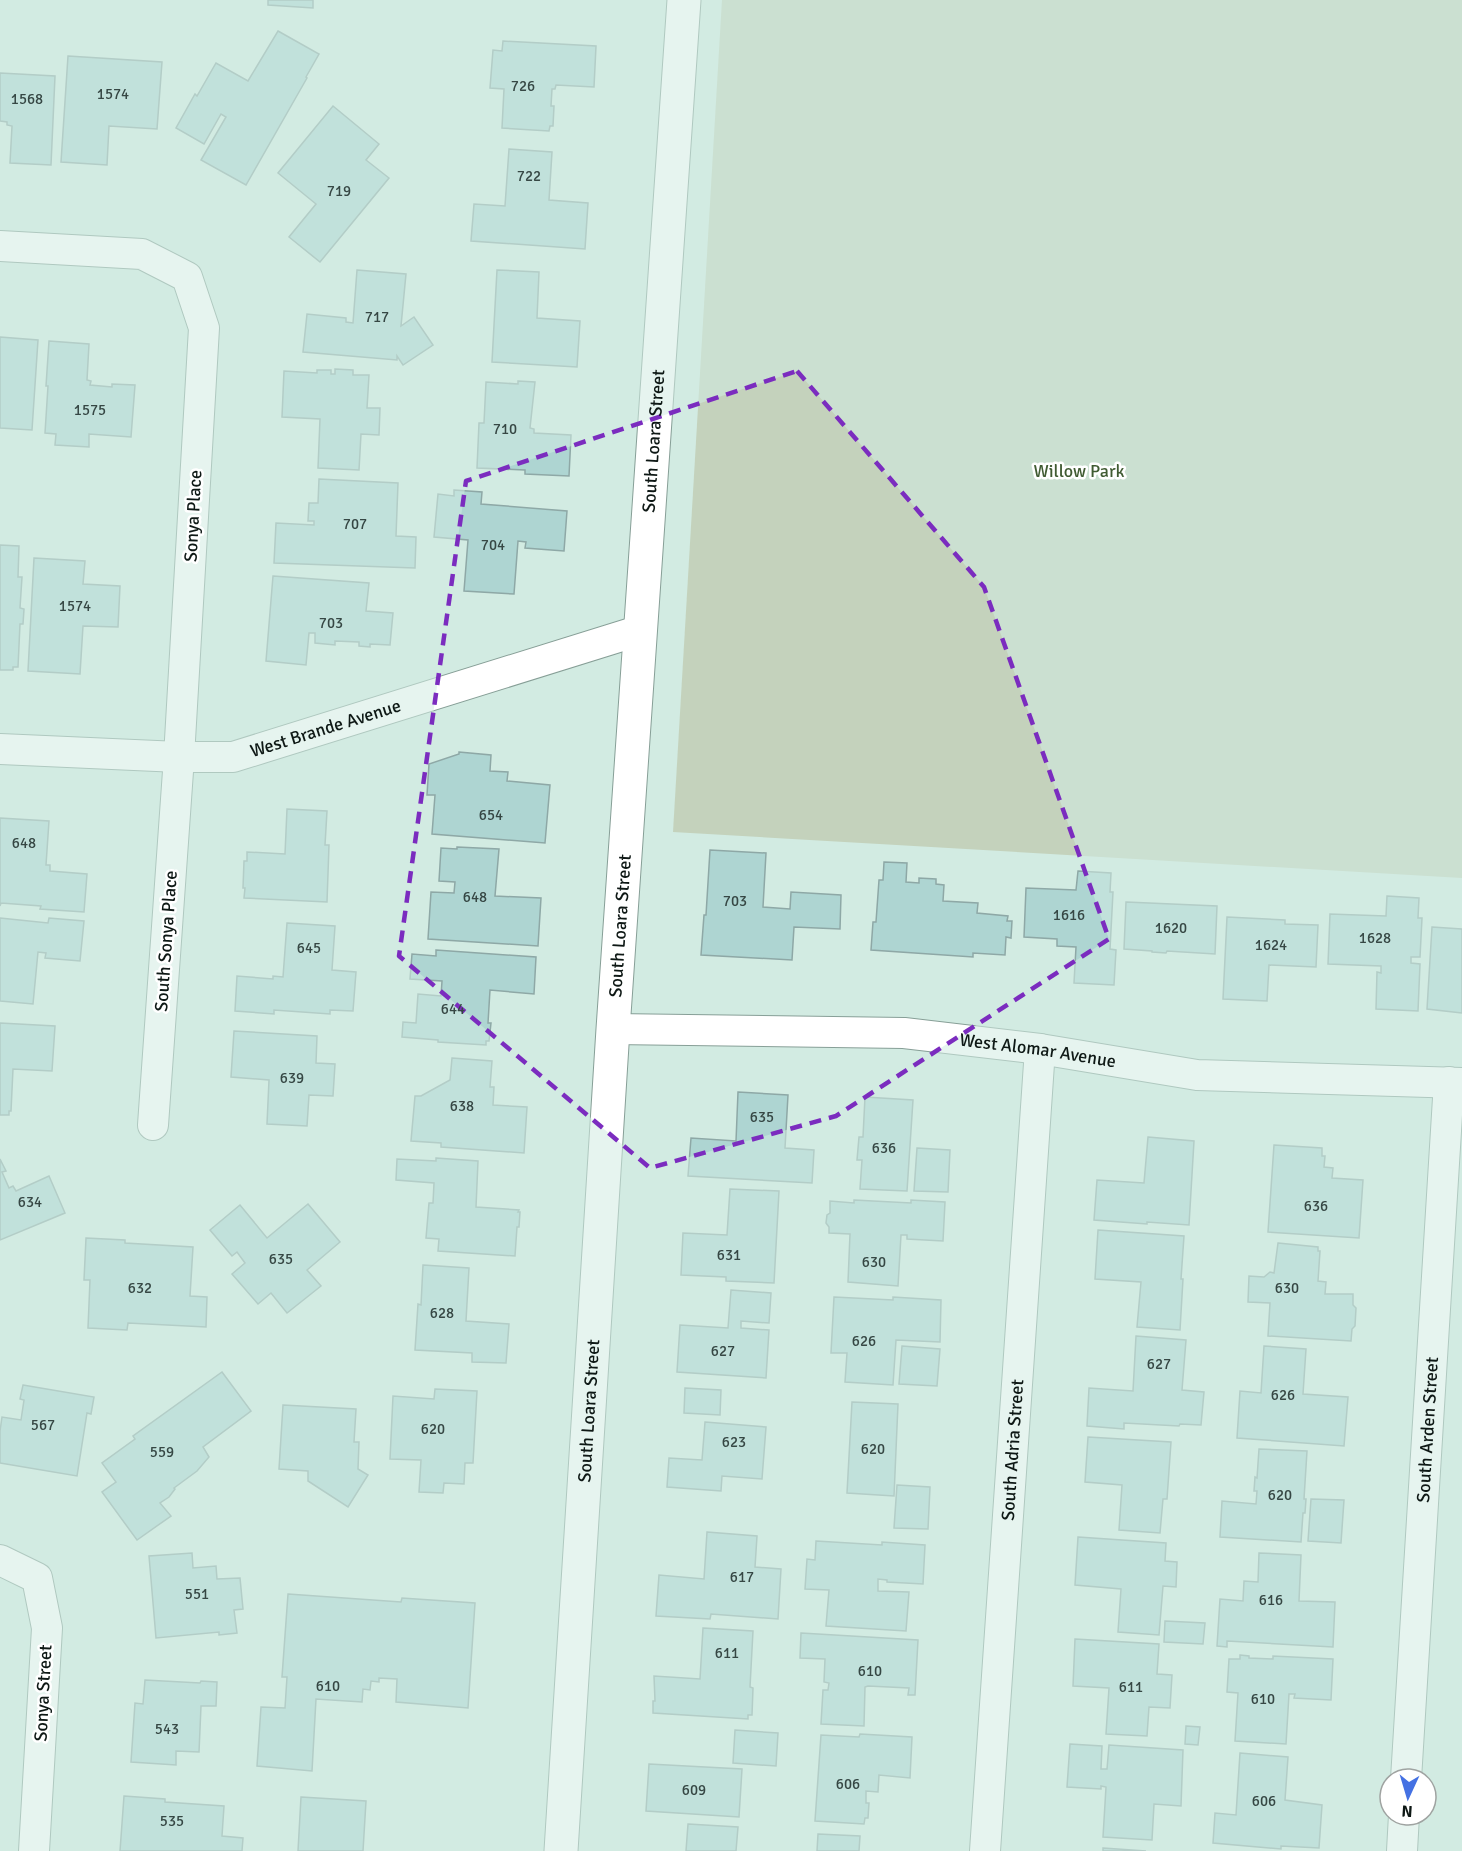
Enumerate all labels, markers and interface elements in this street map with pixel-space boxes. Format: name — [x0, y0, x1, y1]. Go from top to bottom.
house number: 726 — [511, 77, 535, 95]
house number: 1574 — [97, 85, 129, 103]
house number: 1568 — [11, 90, 43, 108]
house number: 722 — [517, 167, 541, 185]
house number: 719 — [327, 182, 351, 200]
house number: 717 — [365, 308, 389, 326]
street label: South Loara Street — [638, 369, 669, 513]
house number: 1575 — [74, 401, 106, 419]
house number: 710 — [493, 420, 517, 438]
park label: Willow Park — [1033, 460, 1125, 482]
street label: Sonya Place — [180, 469, 206, 563]
house number: 707 — [343, 515, 367, 533]
house number: 704 — [481, 536, 505, 554]
house number: 1574 — [59, 597, 91, 615]
house number: 703 — [319, 614, 343, 632]
street label: West Brande Avenue — [247, 694, 404, 762]
house number: 654 — [479, 806, 503, 824]
house number: 648 — [12, 834, 36, 852]
street label: South Loara Street — [604, 854, 636, 998]
street label: South Sonya Place — [150, 870, 182, 1012]
house number: 648 — [463, 888, 487, 906]
house number: 703 — [723, 892, 747, 910]
house number: 1616 — [1053, 906, 1085, 924]
house number: 1620 — [1155, 919, 1187, 937]
house number: 1628 — [1359, 929, 1391, 947]
house number: 1624 — [1255, 936, 1287, 954]
house number: 645 — [297, 939, 321, 957]
house number: 644 — [441, 1000, 465, 1018]
street label: West Alomar Avenue — [959, 1029, 1118, 1072]
house number: 639 — [280, 1069, 304, 1087]
house number: 638 — [450, 1097, 474, 1115]
house number: 635 — [750, 1108, 774, 1126]
house number: 636 — [872, 1139, 896, 1157]
house number: 634 — [18, 1193, 42, 1211]
house number: 636 — [1304, 1197, 1328, 1215]
house number: 631 — [717, 1246, 741, 1264]
house number: 635 — [269, 1250, 293, 1268]
house number: 630 — [862, 1253, 886, 1271]
house number: 632 — [128, 1279, 152, 1297]
house number: 630 — [1275, 1279, 1299, 1297]
house number: 628 — [430, 1304, 454, 1322]
house number: 626 — [852, 1332, 876, 1350]
street label: South Loara Street — [573, 1339, 604, 1483]
house number: 627 — [711, 1342, 735, 1360]
house number: 627 — [1147, 1355, 1171, 1373]
street label: South Arden Street — [1412, 1356, 1443, 1503]
street label: South Adria Street — [997, 1379, 1028, 1521]
house number: 626 — [1271, 1386, 1295, 1404]
house number: 567 — [31, 1416, 55, 1434]
house number: 620 — [421, 1420, 445, 1438]
house number: 623 — [722, 1433, 746, 1451]
house number: 620 — [861, 1440, 885, 1458]
house number: 559 — [150, 1443, 174, 1461]
house number: 620 — [1268, 1486, 1292, 1504]
house number: 617 — [730, 1568, 754, 1586]
house number: 551 — [185, 1585, 209, 1603]
house number: 616 — [1259, 1591, 1283, 1609]
street label: Sonya Street — [29, 1644, 57, 1742]
house number: 611 — [715, 1644, 739, 1662]
house number: 610 — [858, 1662, 882, 1680]
house number: 610 — [316, 1677, 340, 1695]
house number: 611 — [1119, 1678, 1143, 1696]
house number: 610 — [1251, 1690, 1275, 1708]
house number: 543 — [155, 1720, 179, 1738]
north arrow — [1378, 1767, 1438, 1827]
house number: 606 — [836, 1775, 860, 1793]
house number: 609 — [682, 1781, 706, 1799]
house number: 606 — [1252, 1792, 1276, 1810]
text: N — [1401, 1801, 1413, 1821]
house number: 535 — [160, 1812, 184, 1830]

